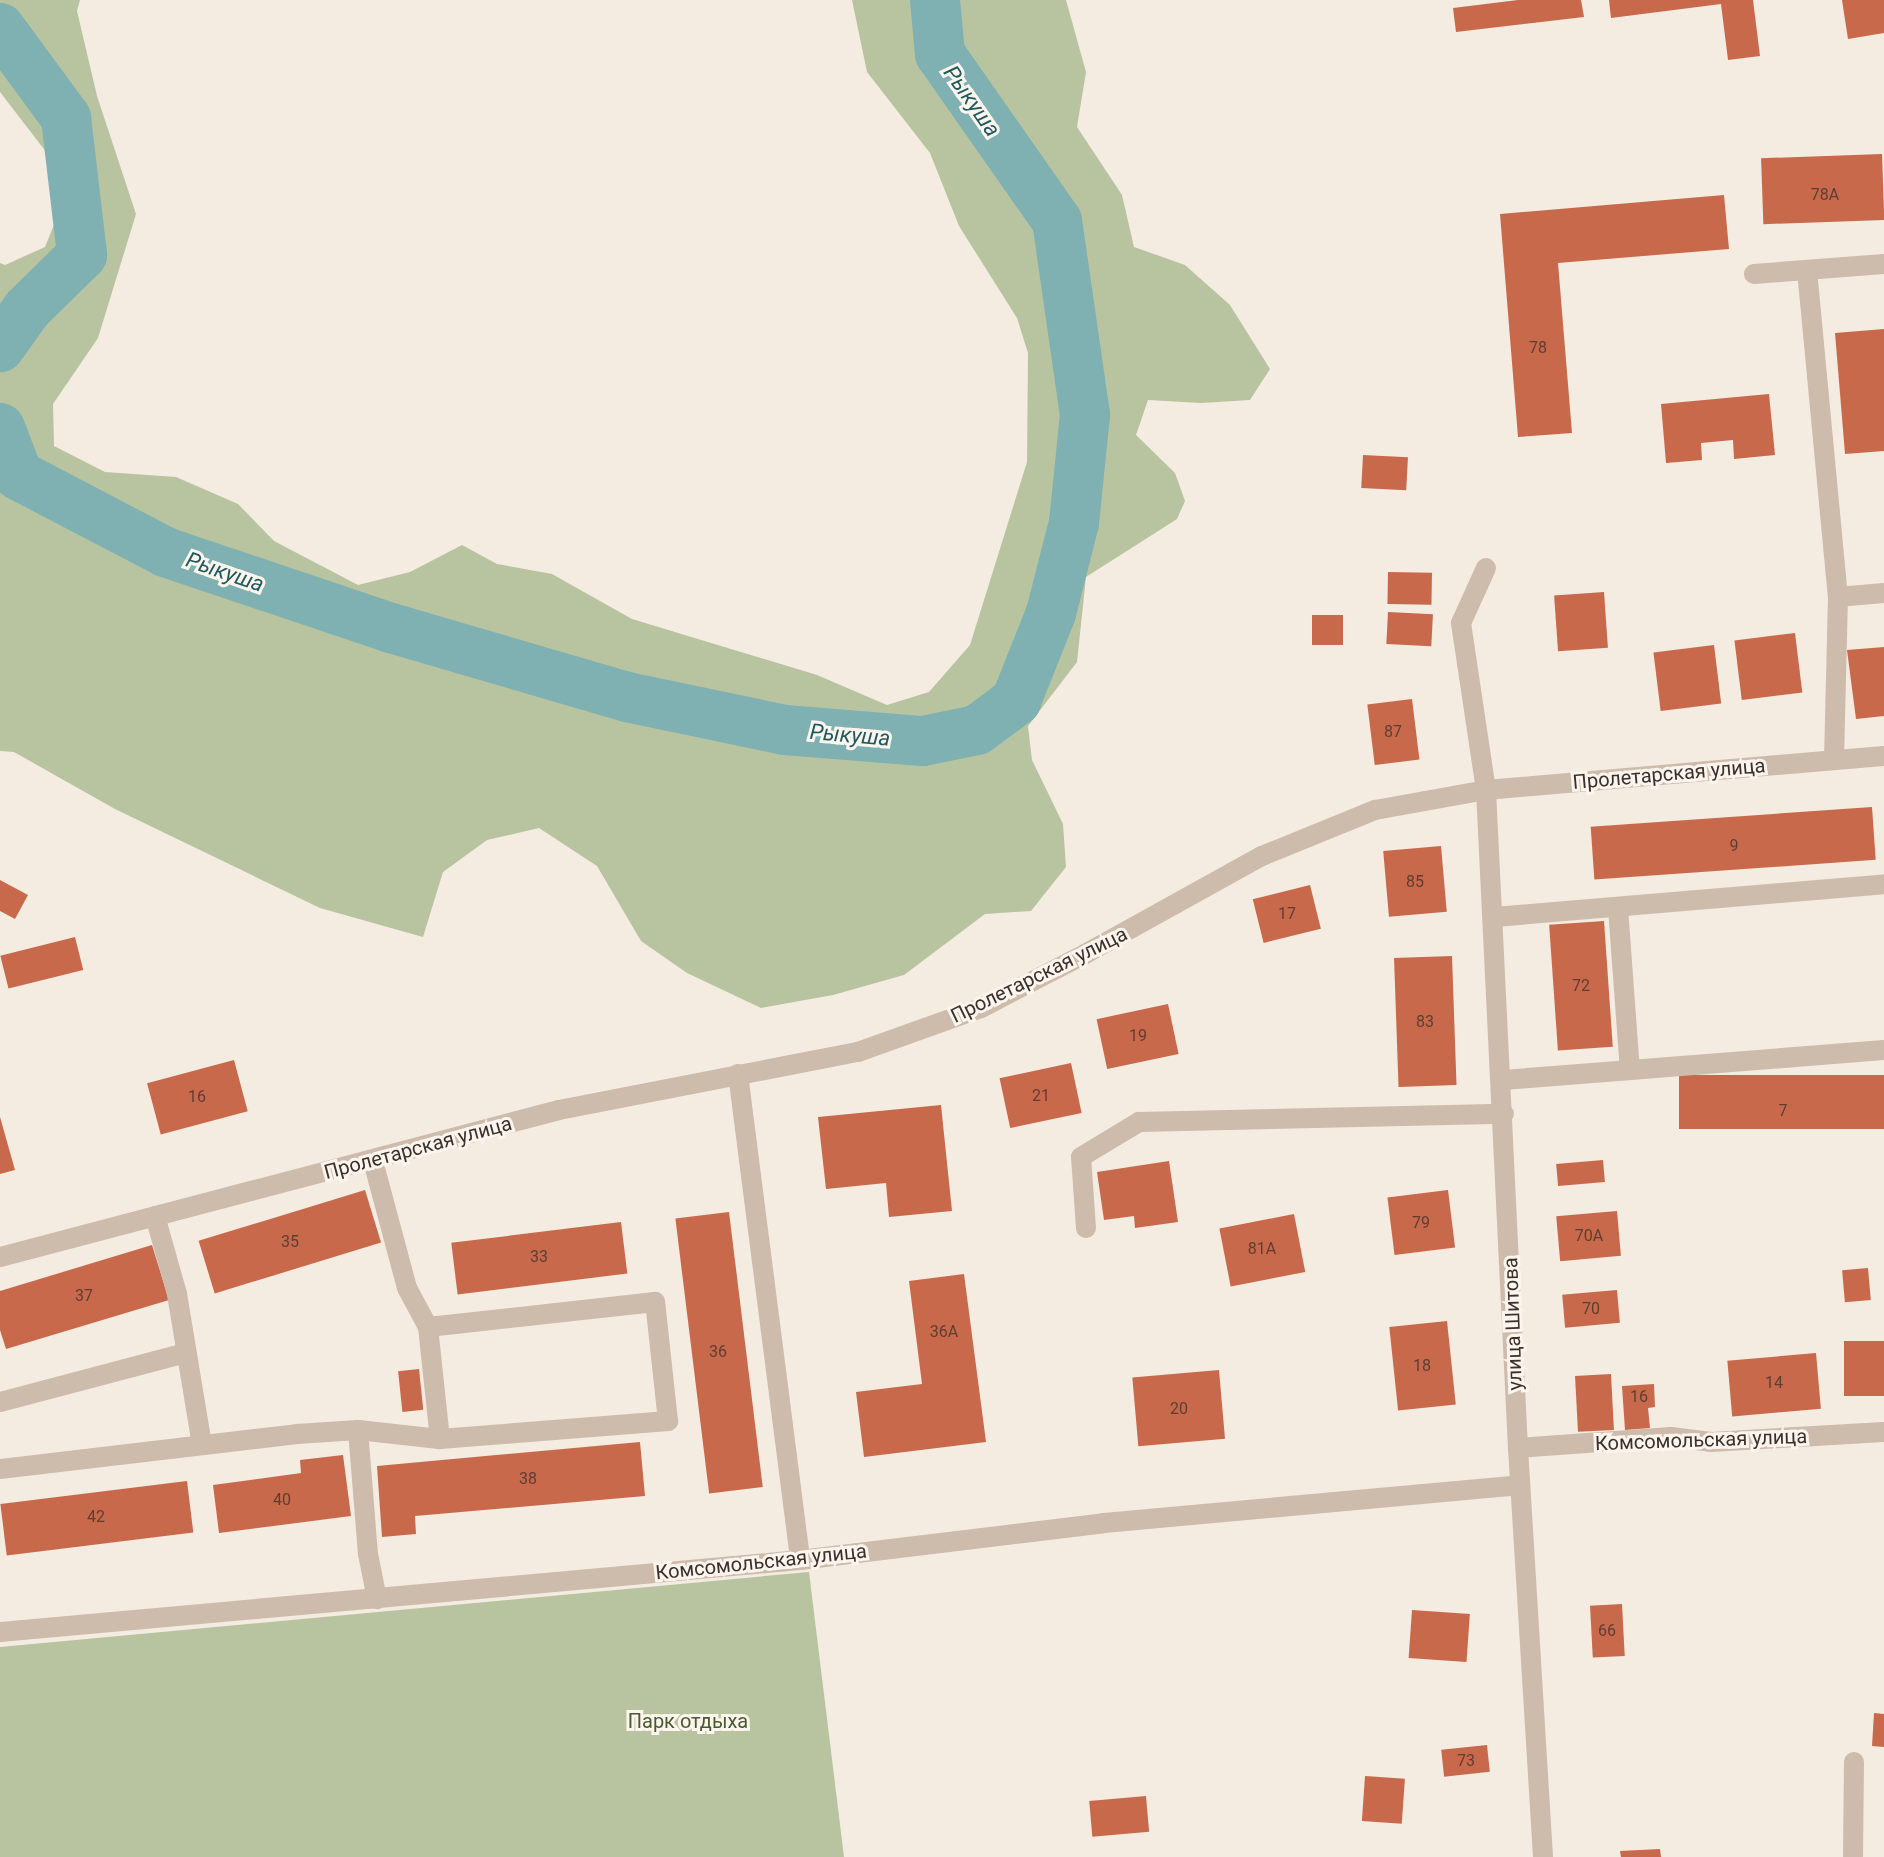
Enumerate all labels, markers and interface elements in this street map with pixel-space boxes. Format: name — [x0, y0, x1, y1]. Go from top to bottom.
water label: Рыкуша — [938, 60, 1006, 142]
house number: 78А — [1811, 185, 1839, 205]
house number: 78 — [1529, 338, 1547, 358]
water label: Рыкуша — [183, 546, 267, 598]
water label: Рыкуша — [809, 718, 891, 752]
house number: 87 — [1384, 722, 1402, 742]
street label: Пролетарская улица — [1572, 754, 1766, 794]
house number: 9 — [1730, 836, 1738, 856]
house number: 85 — [1406, 872, 1424, 892]
house number: 17 — [1278, 904, 1296, 924]
street label: Пролетарская улица — [947, 922, 1131, 1028]
house number: 72 — [1572, 976, 1590, 996]
house number: 83 — [1416, 1012, 1434, 1032]
house number: 19 — [1129, 1026, 1147, 1046]
house number: 21 — [1032, 1086, 1050, 1106]
house number: 16 — [188, 1087, 206, 1107]
house number: 7 — [1779, 1101, 1787, 1121]
street label: Пролетарская улица — [321, 1111, 515, 1185]
house number: 79 — [1412, 1213, 1430, 1233]
house number: 70А — [1575, 1226, 1603, 1246]
house number: 35 — [281, 1232, 299, 1252]
house number: 81А — [1248, 1239, 1276, 1259]
house number: 33 — [530, 1247, 548, 1267]
street label: улица Шитова — [1499, 1257, 1527, 1391]
house number: 37 — [75, 1286, 93, 1306]
house number: 70 — [1582, 1299, 1600, 1319]
house number: 36А — [930, 1322, 958, 1342]
house number: 36 — [709, 1342, 727, 1362]
house number: 18 — [1413, 1356, 1431, 1376]
house number: 14 — [1765, 1373, 1783, 1393]
house number: 16 — [1630, 1387, 1648, 1407]
house number: 20 — [1170, 1399, 1188, 1419]
street label: Комсомольская улица — [1595, 1424, 1807, 1456]
house number: 38 — [519, 1469, 537, 1489]
house number: 40 — [273, 1490, 291, 1510]
house number: 42 — [87, 1507, 105, 1527]
street label: Комсомольская улица — [654, 1539, 868, 1585]
house number: 66 — [1598, 1621, 1616, 1641]
park label: Парк отдыха — [628, 1709, 748, 1733]
house number: 73 — [1457, 1751, 1475, 1771]

